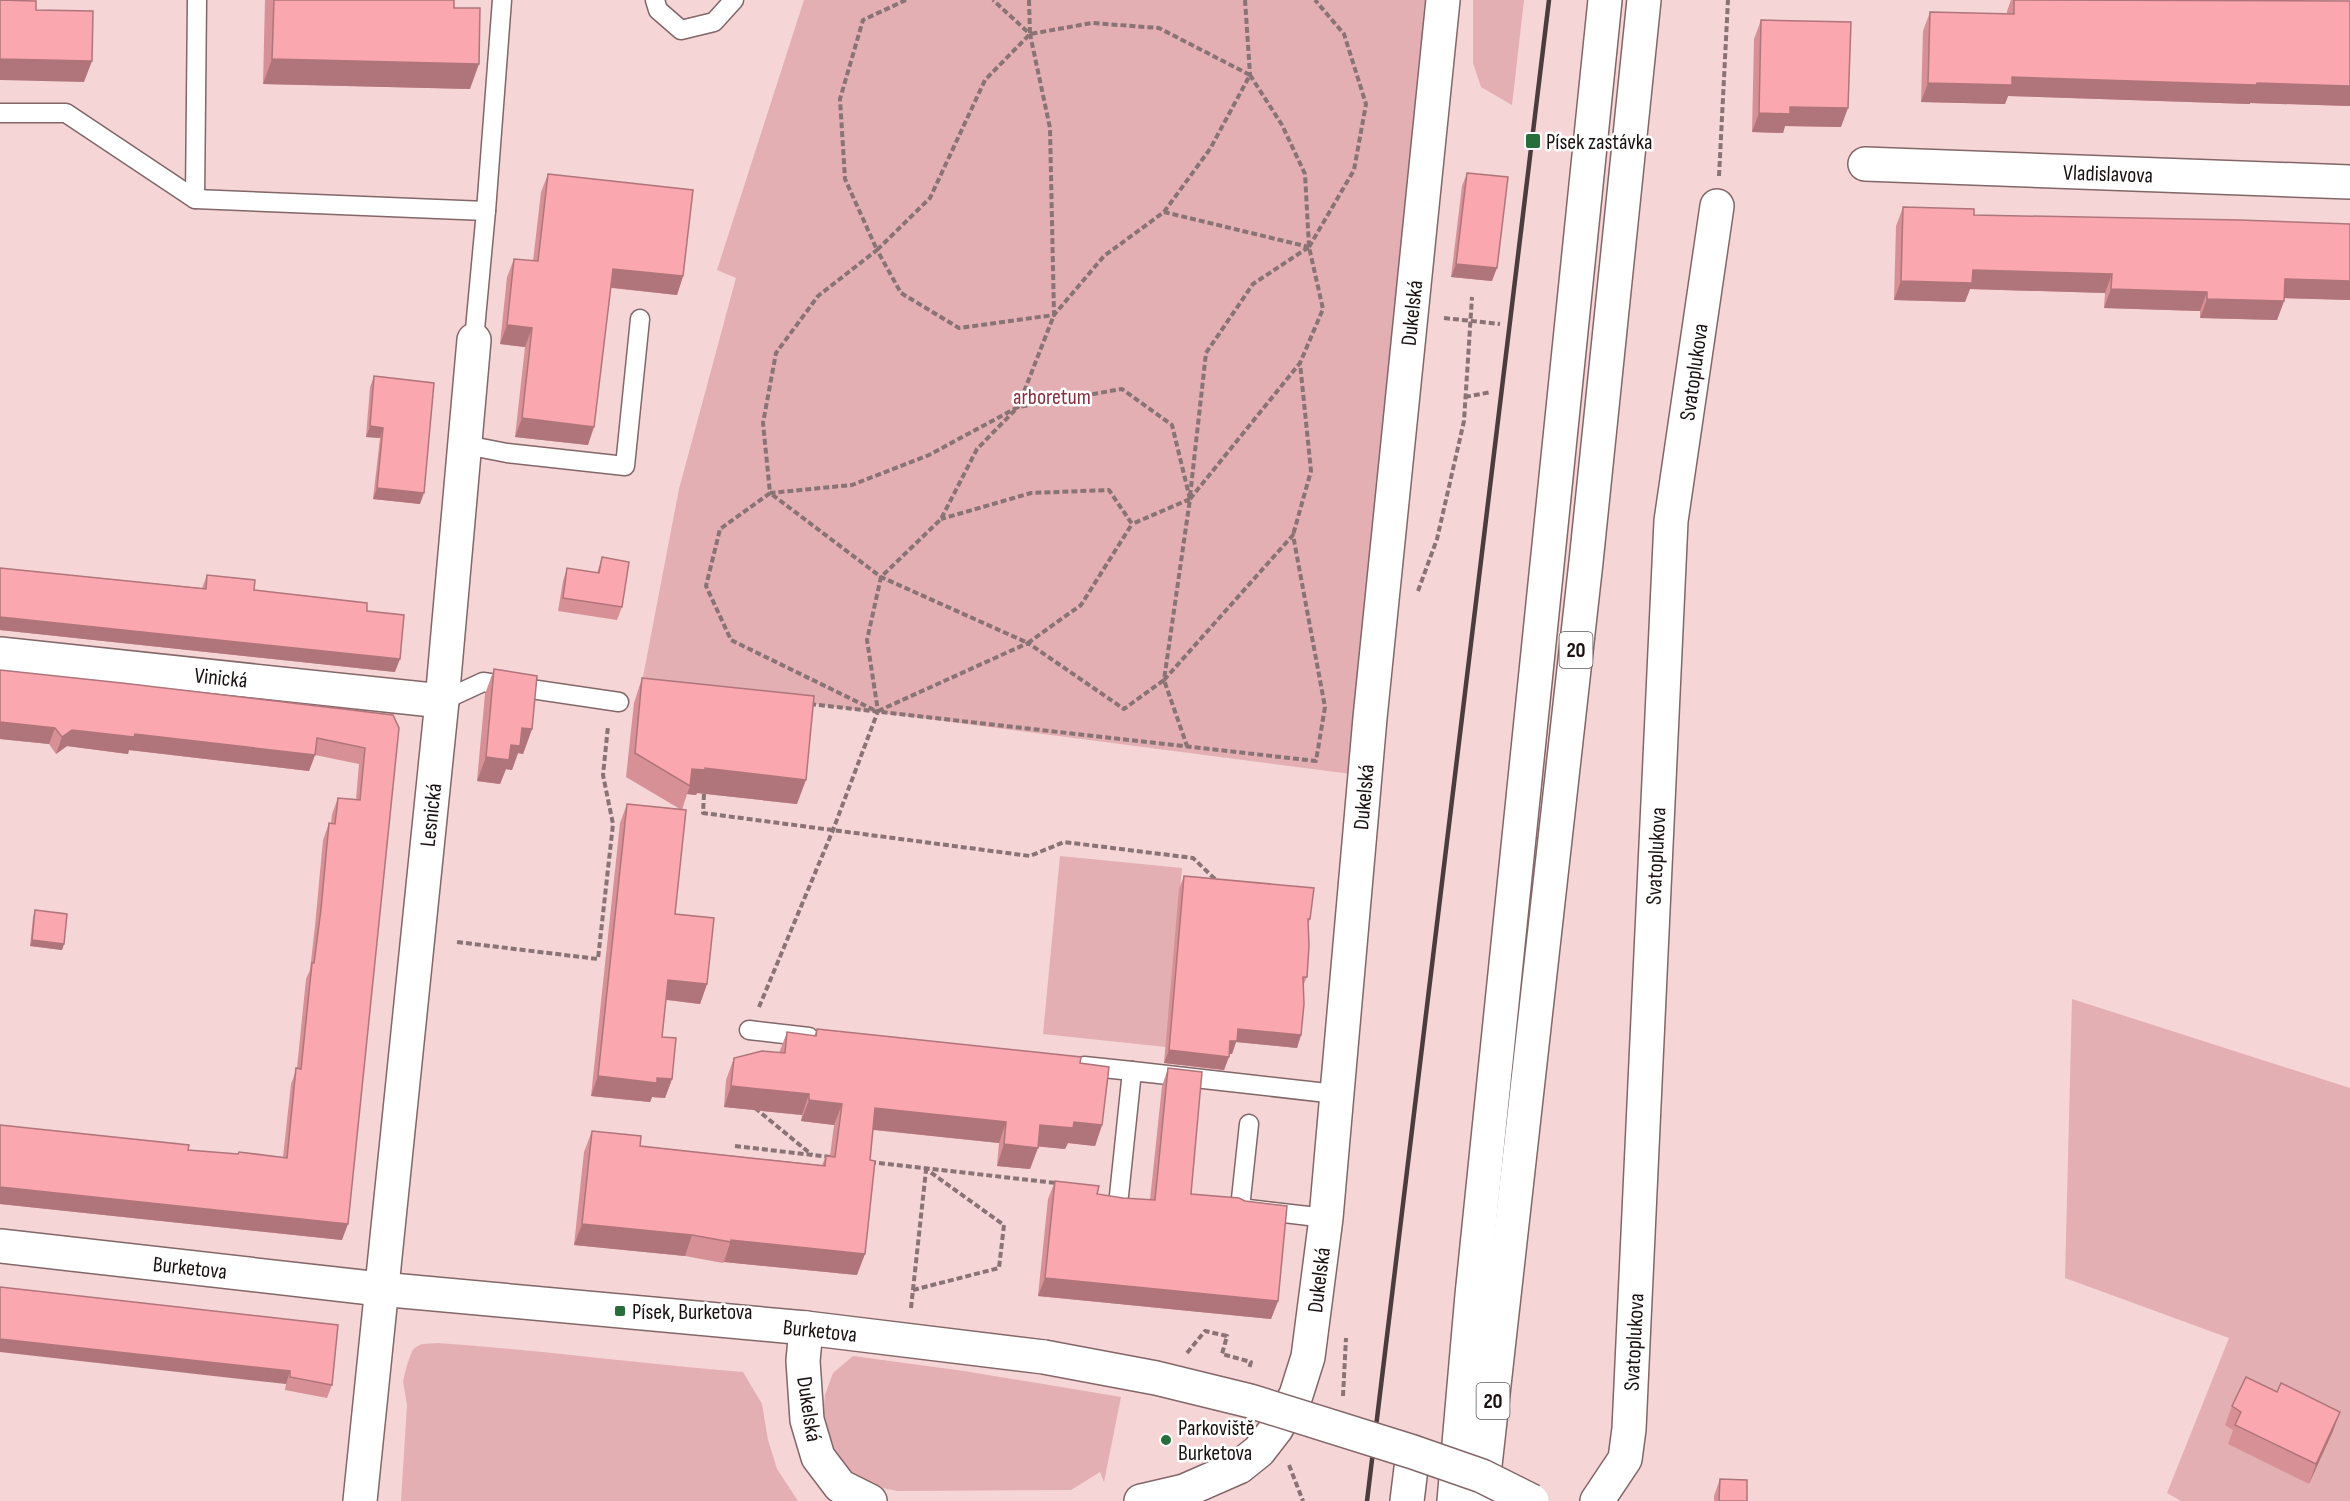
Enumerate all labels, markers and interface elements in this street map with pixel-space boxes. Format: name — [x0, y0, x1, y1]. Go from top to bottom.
place label: Písek zastávka — [1546, 129, 1653, 156]
marker: Písek zastávka — [1524, 132, 1542, 150]
street label: Vladislavova — [2063, 159, 2153, 190]
street label: Dukelská — [1396, 279, 1429, 347]
street label: Svatoplukova — [1674, 322, 1715, 422]
park label: arboretum — [1013, 384, 1091, 411]
road number: 20 — [1560, 632, 1592, 668]
street label: Vinická — [193, 662, 249, 695]
street label: Dukelská — [1348, 763, 1381, 831]
street label: Lesnická — [415, 782, 448, 848]
street label: Svatoplukova — [1640, 807, 1673, 906]
street label: Dukelská — [1302, 1246, 1337, 1314]
street label: Burketova — [151, 1251, 228, 1286]
street label: Svatoplukova — [1618, 1293, 1651, 1392]
place label: Písek, Burketova — [632, 1299, 753, 1326]
marker: Písek, Burketova — [613, 1304, 627, 1318]
street label: Burketova — [781, 1314, 858, 1349]
street label: Dukelská — [790, 1375, 827, 1444]
road number: 20 — [1476, 1383, 1510, 1419]
place label: Parkoviště Burketova — [1178, 1415, 1255, 1467]
marker: Parkoviště Burketova — [1159, 1433, 1173, 1447]

